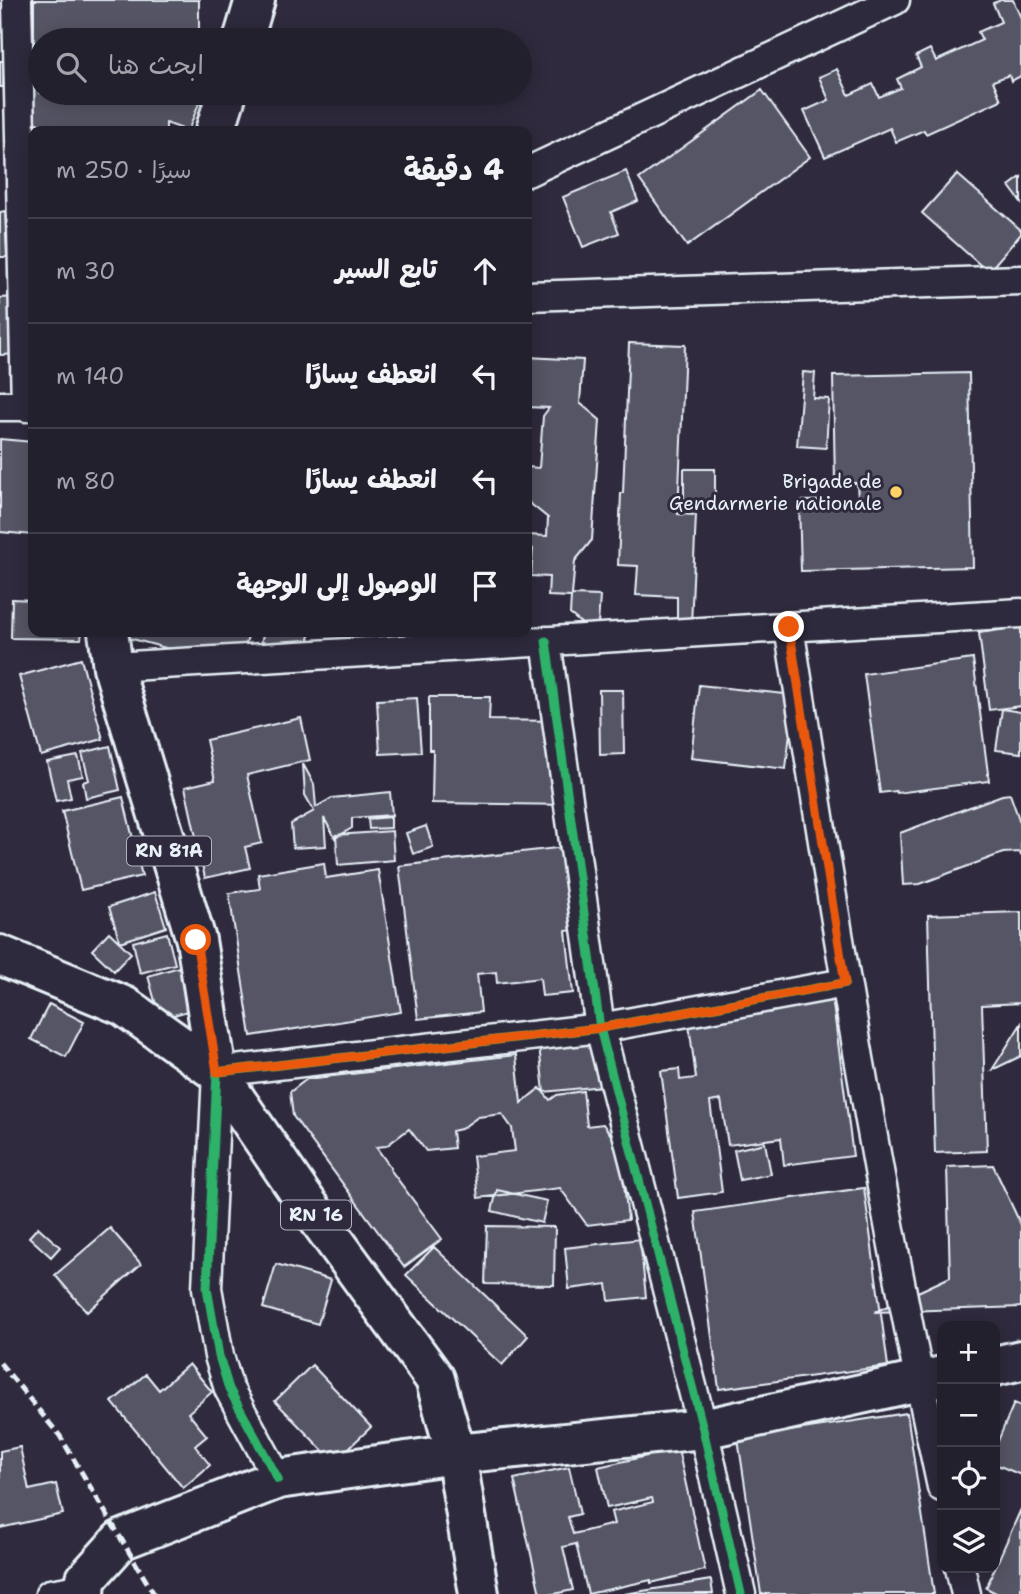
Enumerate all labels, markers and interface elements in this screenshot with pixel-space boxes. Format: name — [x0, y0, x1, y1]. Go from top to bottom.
search box — [28, 28, 532, 105]
text: ابحث هنا — [108, 47, 204, 82]
icon: search — [52, 48, 90, 86]
text: 4 دقيقة — [403, 149, 504, 190]
text: سيرًا · 250 m — [56, 155, 191, 185]
text: تابع السير — [335, 251, 437, 286]
icon: ahead — [466, 252, 504, 290]
text: 30 m — [56, 256, 115, 286]
text: انعطف يسارًا — [305, 356, 437, 391]
icon: left — [466, 357, 504, 395]
text: 140 m — [56, 361, 124, 391]
text: انعطف يسارًا — [305, 461, 437, 496]
icon: left — [466, 462, 504, 500]
text: 80 m — [56, 466, 115, 496]
place label: Brigade de Gendarmerie nationale — [669, 469, 882, 516]
marker: Brigade de Gendarmerie nationale — [888, 484, 904, 500]
text: الوصول إلى الوجهة — [236, 566, 437, 601]
icon: arrive — [466, 567, 504, 605]
route end — [773, 611, 804, 642]
road number: RN 81A — [127, 836, 211, 866]
route start — [180, 924, 211, 955]
road number: RN 16 — [281, 1200, 351, 1230]
map controls — [937, 1321, 1000, 1573]
button: + — [937, 1321, 1000, 1384]
button: − — [937, 1384, 1000, 1447]
button: locate — [937, 1447, 1000, 1510]
button: layers — [937, 1510, 1000, 1573]

